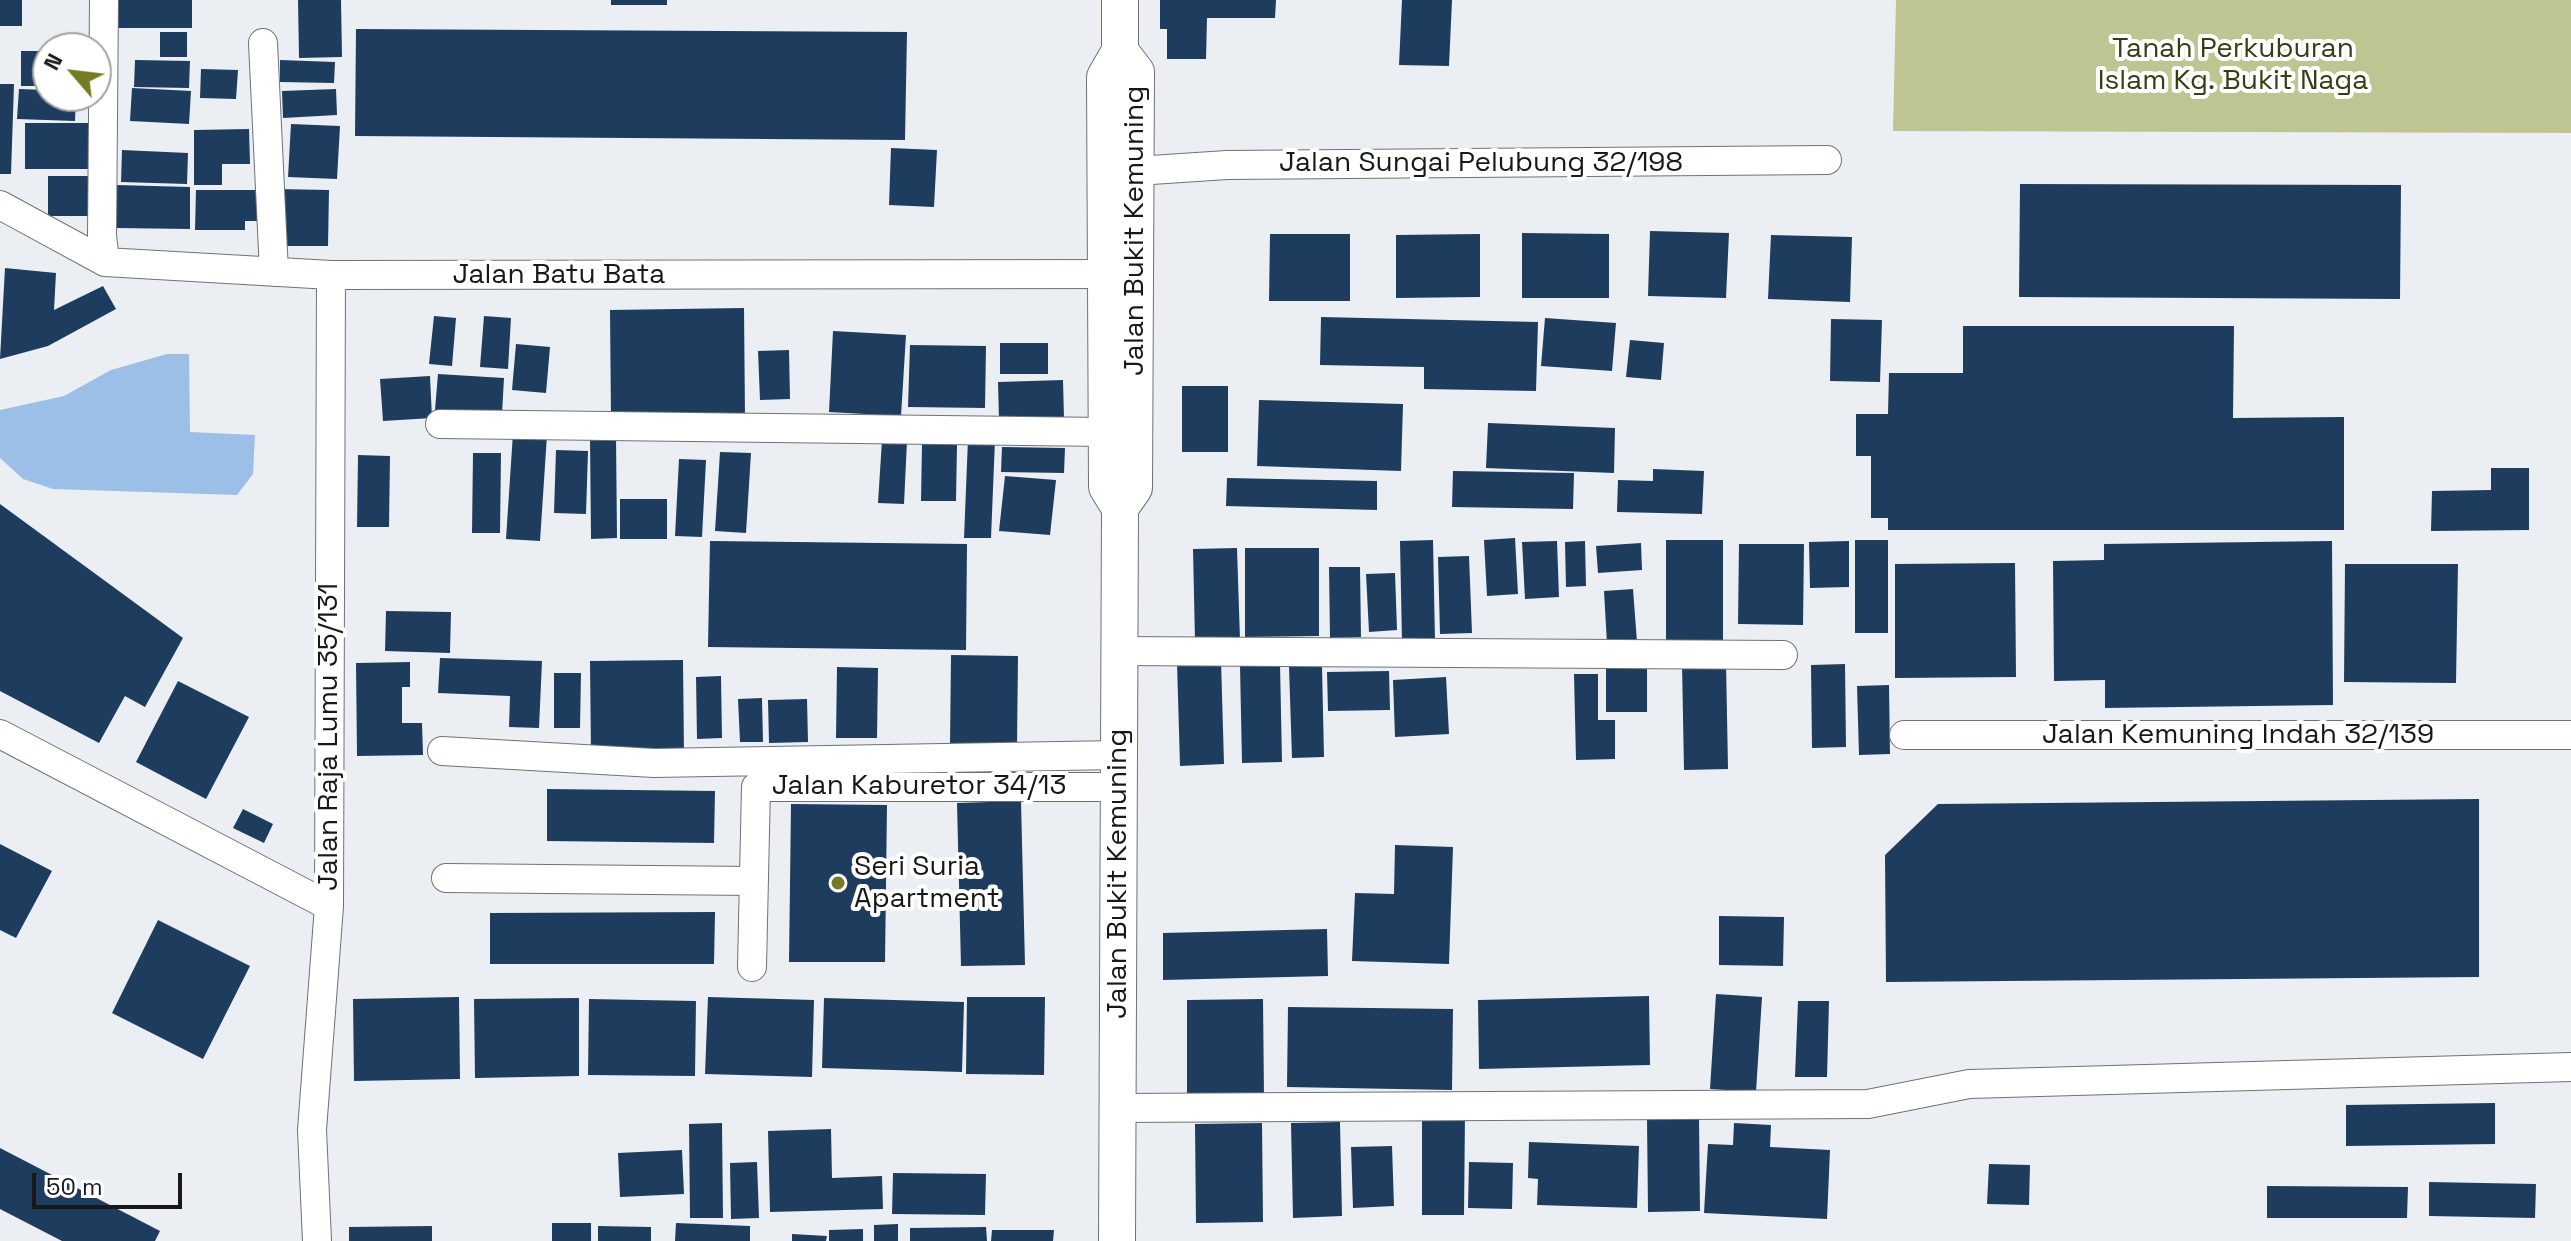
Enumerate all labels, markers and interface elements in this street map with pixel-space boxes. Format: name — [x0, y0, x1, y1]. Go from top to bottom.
north arrow — [32, 32, 112, 112]
park label: Tanah Perkuburan Islam Kg. Bukit Naga — [2098, 32, 2368, 98]
text: N — [37, 49, 68, 75]
street label: Jalan Bukit Kemuning — [1118, 86, 1152, 376]
street label: Jalan Sungai Pelubung 32/198 — [1279, 146, 1683, 180]
street label: Jalan Batu Bata — [453, 258, 665, 292]
street label: Jalan Raja Lumu 35/131 — [312, 583, 346, 891]
street label: Jalan Kemuning Indah 32/139 — [2042, 718, 2434, 752]
street label: Jalan Bukit Kemuning — [1101, 729, 1135, 1019]
street label: Jalan Kaburetor 34/13 — [772, 769, 1066, 803]
place label: Seri Suria Apartment — [854, 850, 1000, 916]
marker: Seri Suria Apartment — [829, 874, 847, 892]
scale bar — [36, 1157, 186, 1207]
text: 50 m — [46, 1171, 103, 1202]

